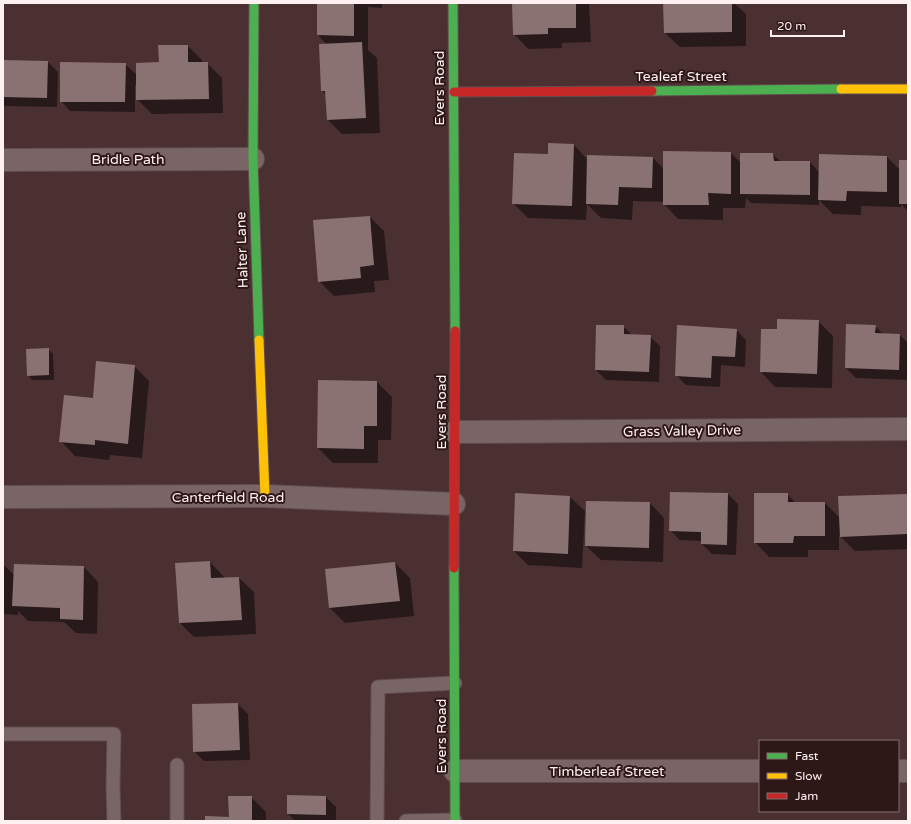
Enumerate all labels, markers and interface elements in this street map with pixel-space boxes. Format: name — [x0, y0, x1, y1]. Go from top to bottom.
scale bar — [771, 12, 844, 38]
text: 20 m — [777, 19, 806, 33]
street label: Evers Road — [431, 51, 448, 125]
street label: Tealeaf Street — [635, 68, 727, 85]
street label: Bridle Path — [92, 151, 164, 168]
street label: Halter Lane — [232, 211, 252, 289]
street label: Evers Road — [433, 375, 450, 449]
street label: Grass Valley Drive — [623, 421, 741, 441]
street label: Canterfield Road — [172, 489, 284, 506]
street label: Evers Road — [433, 699, 450, 773]
legend — [759, 740, 899, 812]
text: Fast — [795, 749, 819, 763]
street label: Timberleaf Street — [550, 763, 665, 780]
text: Slow — [795, 769, 822, 783]
text: Jam — [795, 789, 818, 803]

